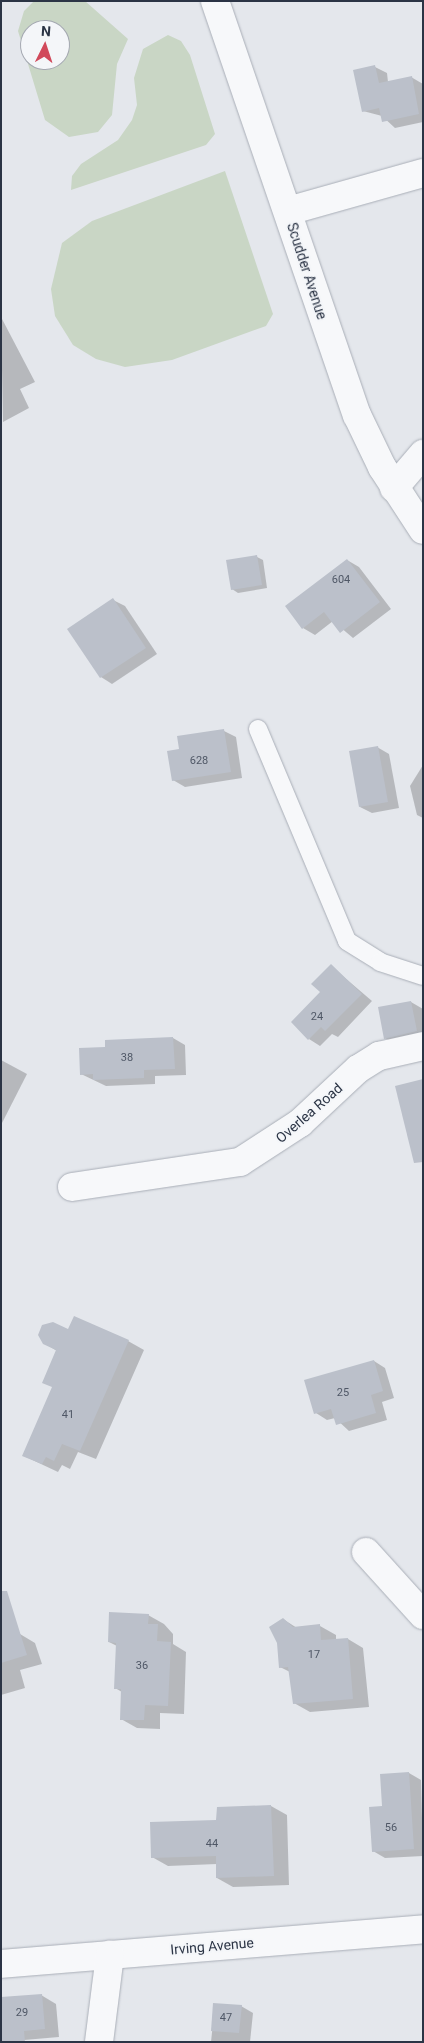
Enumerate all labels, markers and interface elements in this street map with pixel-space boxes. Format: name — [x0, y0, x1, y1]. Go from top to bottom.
north arrow — [20, 20, 70, 70]
text: N — [40, 23, 51, 39]
street label: Scudder Avenue — [283, 221, 331, 321]
house number: 604 — [332, 573, 350, 587]
house number: 628 — [190, 754, 208, 768]
house number: 24 — [311, 1010, 323, 1024]
house number: 38 — [121, 1051, 133, 1065]
street label: Overlea Road — [272, 1080, 346, 1146]
house number: 25 — [337, 1386, 349, 1400]
house number: 41 — [62, 1408, 74, 1422]
house number: 17 — [308, 1648, 320, 1662]
house number: 36 — [136, 1659, 148, 1673]
house number: 56 — [385, 1821, 397, 1835]
house number: 44 — [206, 1837, 218, 1851]
street label: Irving Avenue — [170, 1934, 254, 1958]
house number: 29 — [16, 2006, 28, 2020]
house number: 47 — [220, 2011, 232, 2025]

